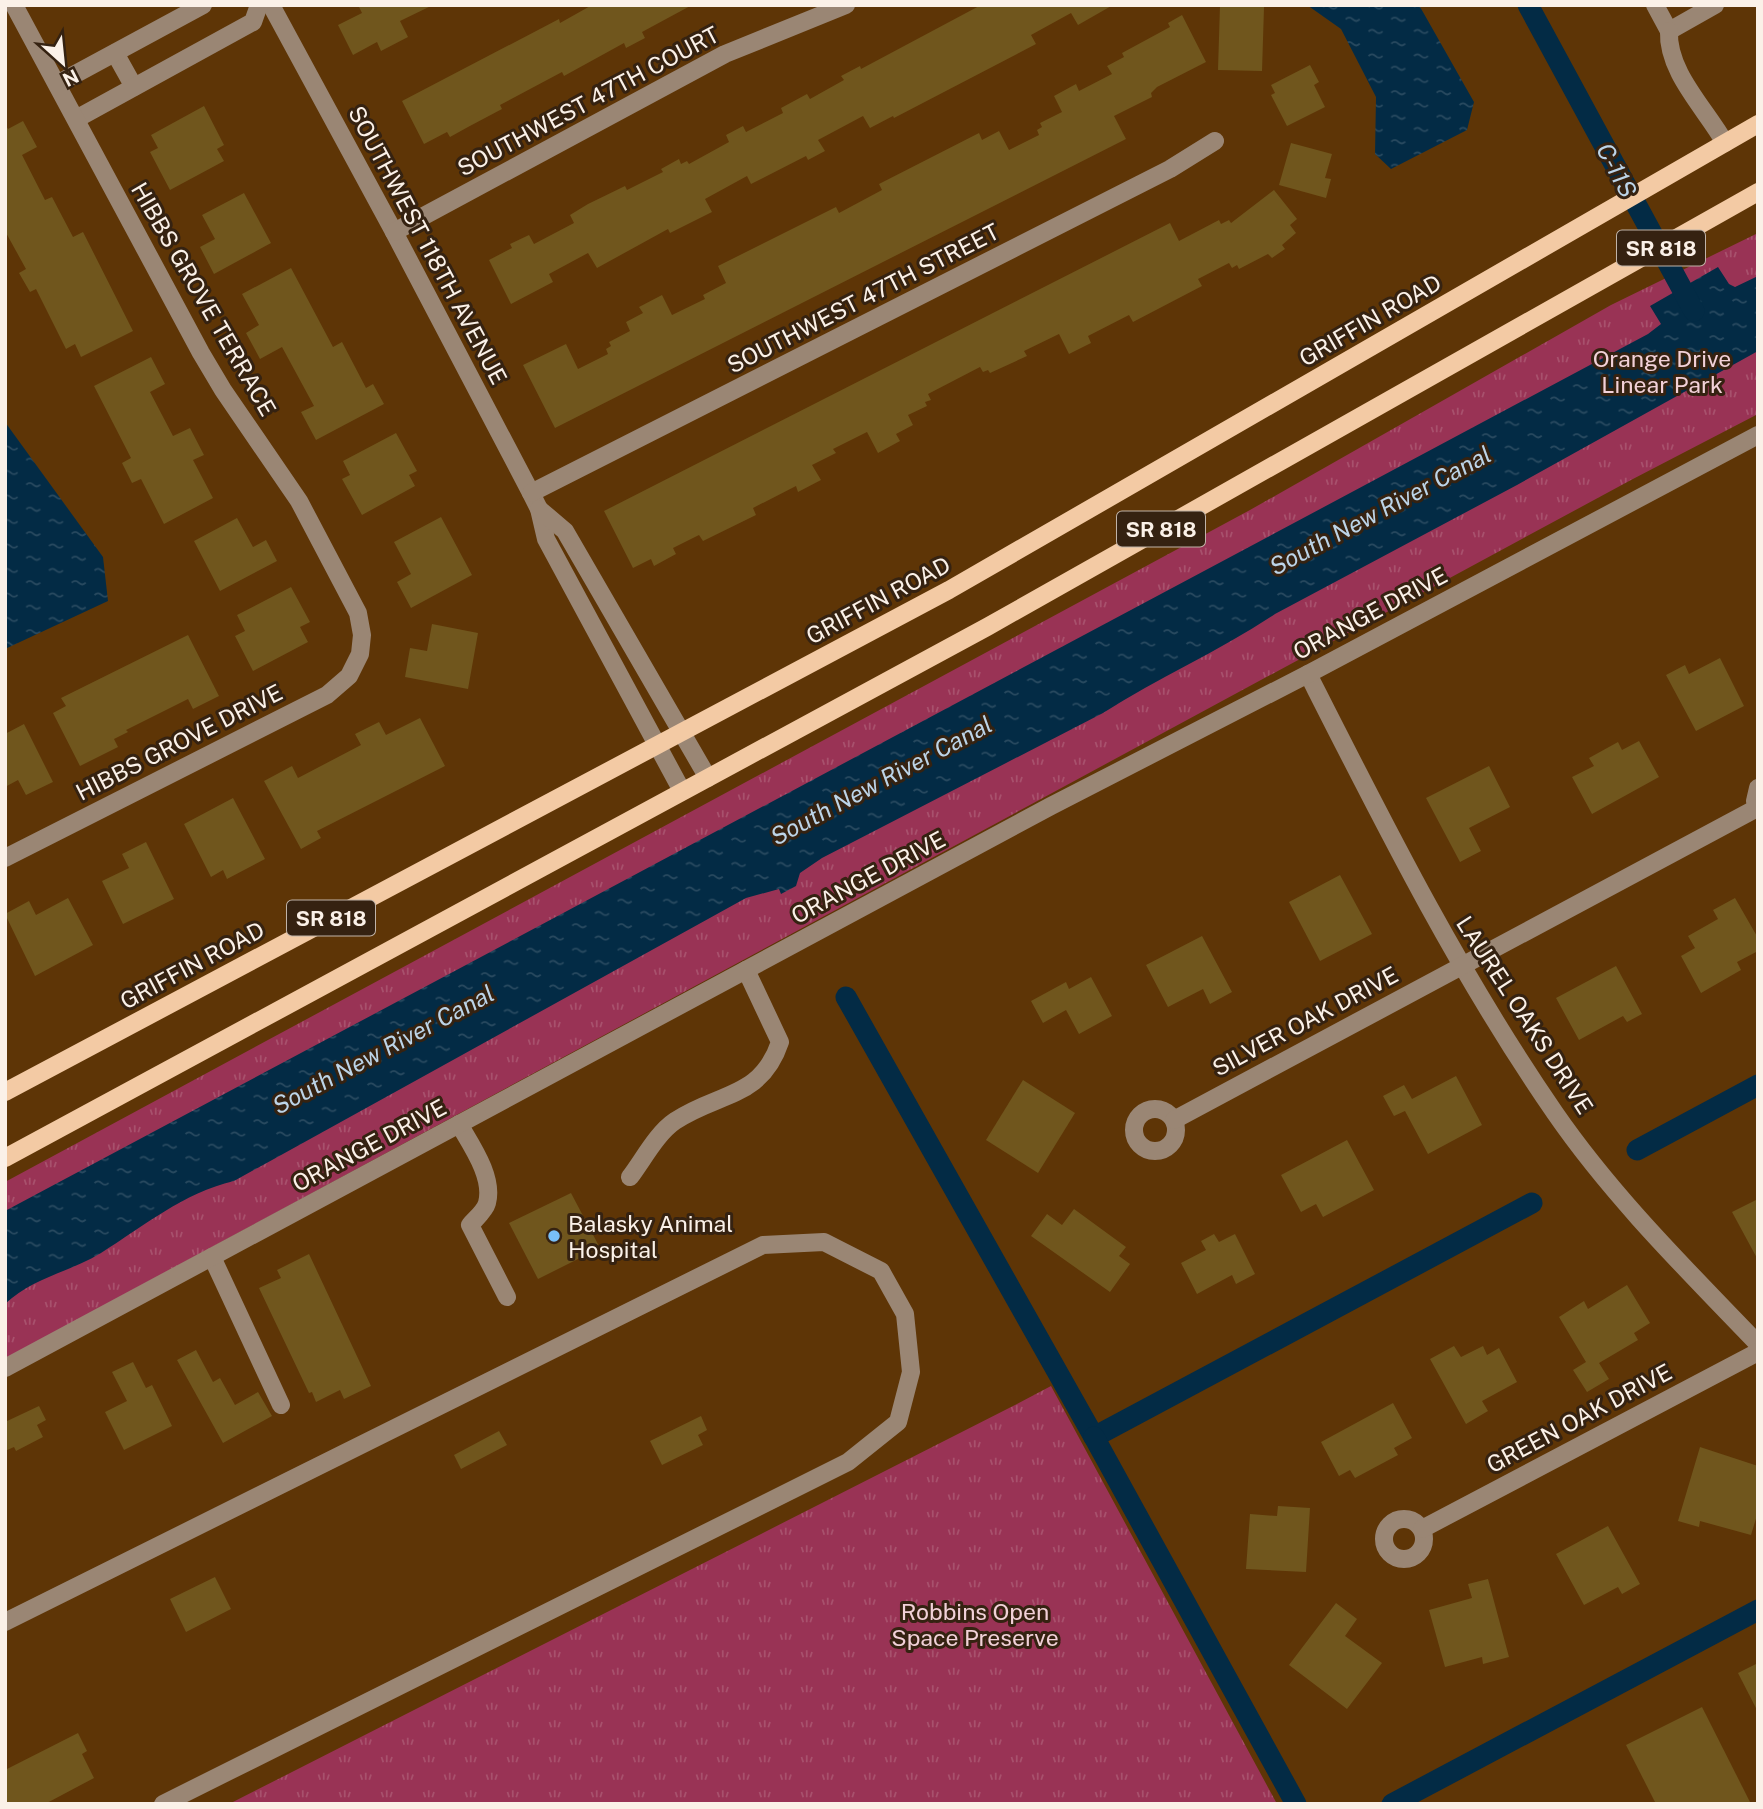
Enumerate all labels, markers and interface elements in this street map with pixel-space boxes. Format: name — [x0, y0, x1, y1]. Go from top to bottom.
street label: SOUTHWEST 47TH COURT — [453, 20, 724, 182]
north arrow — [28, 28, 98, 98]
text: N — [59, 65, 82, 91]
street label: SOUTHWEST 118TH AVENUE — [343, 101, 513, 389]
water label: C-11S — [1591, 138, 1643, 202]
street label: HIBBS GROVE TERRACE — [126, 177, 282, 421]
street label: SOUTHWEST 47TH STREET — [722, 217, 1004, 379]
road number: SR 818 — [1617, 230, 1705, 266]
street label: GRIFFIN ROAD — [1294, 268, 1446, 372]
park label: Orange Drive Linear Park — [1593, 345, 1731, 398]
water label: South New River Canal — [1264, 440, 1496, 580]
road number: SR 818 — [1117, 512, 1205, 546]
street label: GRIFFIN ROAD — [801, 551, 955, 649]
street label: ORANGE DRIVE — [1288, 561, 1452, 665]
street label: HIBBS GROVE DRIVE — [71, 678, 287, 806]
water label: South New River Canal — [765, 710, 997, 850]
street label: ORANGE DRIVE — [786, 825, 950, 929]
road number: SR 818 — [287, 900, 375, 936]
street label: LAUREL OAKS DRIVE — [1451, 911, 1599, 1119]
street label: GRIFFIN ROAD — [115, 916, 269, 1014]
street label: SILVER OAK DRIVE — [1208, 961, 1402, 1081]
water label: South New River Canal — [267, 979, 499, 1119]
street label: ORANGE DRIVE — [287, 1093, 451, 1197]
place label: Balasky Animal Hospital — [568, 1210, 733, 1263]
marker: Balasky Animal Hospital — [546, 1228, 562, 1244]
street label: GREEN OAK DRIVE — [1482, 1358, 1676, 1478]
park label: Robbins Open Space Preserve — [891, 1598, 1059, 1651]

